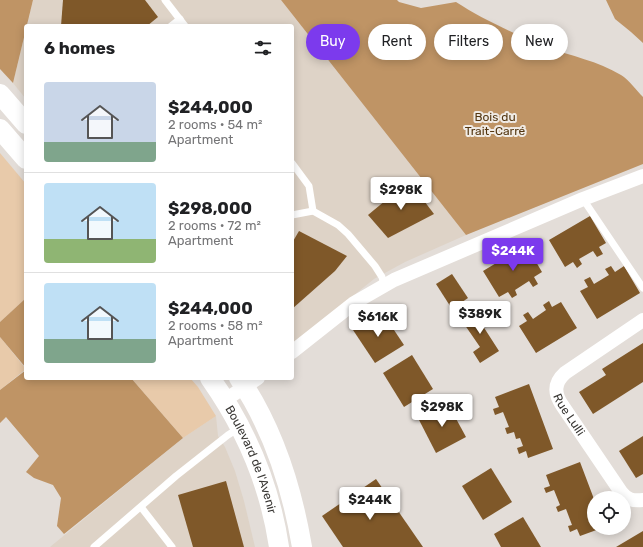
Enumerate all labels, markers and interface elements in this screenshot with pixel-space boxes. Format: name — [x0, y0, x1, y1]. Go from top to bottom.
chip: Buy — [306, 24, 360, 60]
chip: Rent — [368, 24, 426, 60]
chip: Filters — [434, 24, 503, 60]
chip: New — [511, 24, 568, 60]
icon: filters — [252, 37, 274, 59]
text: 6 homes — [44, 38, 115, 58]
text: $244,000 — [168, 97, 253, 117]
icon: home — [76, 98, 124, 146]
park label: Bois du Trait-Carré — [465, 110, 526, 138]
text: 2 rooms · 54 m² — [168, 117, 262, 132]
text: Apartment — [168, 132, 233, 147]
pin: $298K — [373, 177, 429, 211]
text: $298K — [380, 182, 422, 197]
text: $298,000 — [168, 198, 252, 218]
icon: home — [76, 199, 124, 247]
text: 2 rooms · 72 m² — [168, 218, 261, 233]
text: Apartment — [168, 233, 233, 248]
pin: $244K — [485, 238, 541, 272]
text: $244K — [491, 243, 535, 258]
text: $244,000 — [168, 298, 253, 318]
icon: home — [76, 299, 124, 347]
pin: $389K — [452, 301, 508, 335]
pin: $616K — [350, 304, 406, 338]
text: $389K — [458, 306, 502, 321]
text: $616K — [358, 309, 398, 324]
text: 2 rooms · 58 m² — [168, 318, 263, 333]
text: Apartment — [168, 333, 233, 348]
street label: Rue Lulli — [550, 392, 588, 438]
pin: $298K — [414, 394, 470, 428]
text: $298K — [421, 399, 463, 414]
street label: Boulevard de l'Avenir — [222, 403, 279, 516]
pin: $244K — [342, 487, 398, 521]
map controls — [587, 491, 631, 535]
button: locate — [587, 491, 631, 535]
text: $244K — [348, 492, 392, 507]

